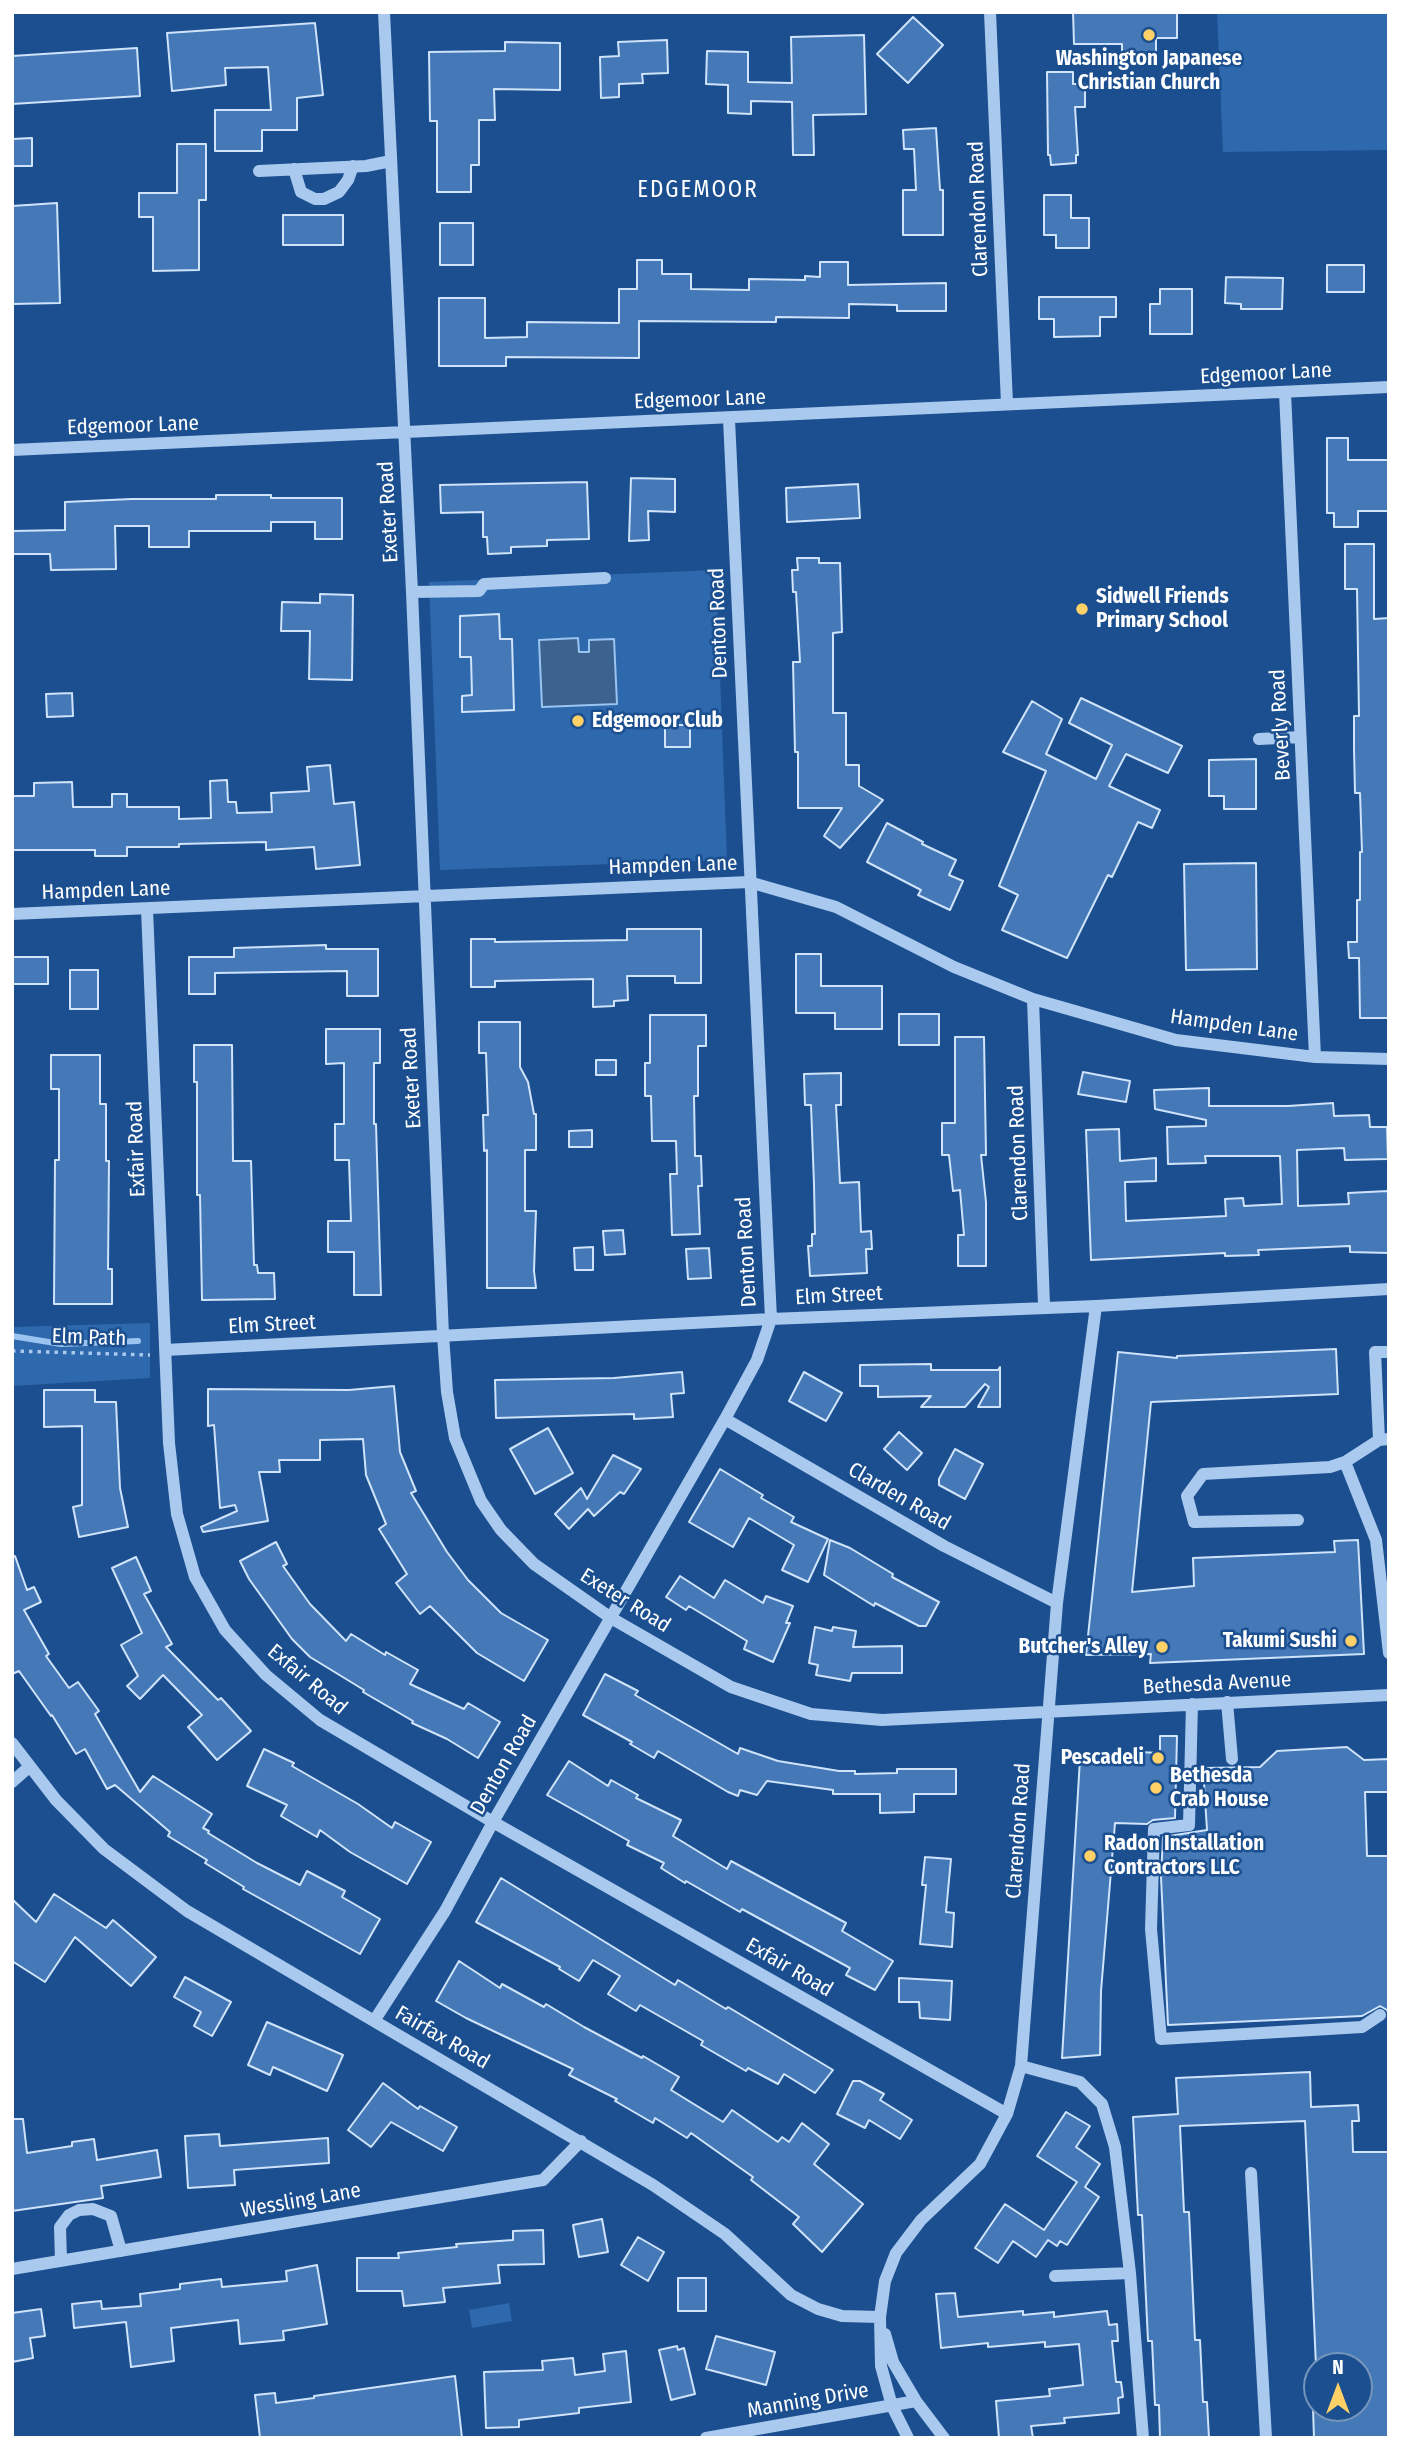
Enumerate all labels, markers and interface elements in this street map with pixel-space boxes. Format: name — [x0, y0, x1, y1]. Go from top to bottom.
marker: Washington Japanese Christian Church — [1141, 27, 1157, 43]
place label: Washington Japanese Christian Church — [1056, 46, 1242, 96]
street label: Clarendon Road — [964, 140, 994, 278]
district label: EDGEMOOR — [638, 177, 758, 205]
street label: Edgemoor Lane — [1199, 358, 1333, 390]
street label: Edgemoor Lane — [634, 385, 766, 415]
street label: Edgemoor Lane — [67, 411, 199, 441]
street label: Exeter Road — [374, 460, 404, 564]
street label: Denton Road — [704, 567, 734, 679]
place label: Sidwell Friends Primary School — [1096, 584, 1229, 634]
marker: Sidwell Friends Primary School — [1074, 601, 1090, 617]
street label: Beverly Road — [1265, 668, 1297, 782]
place label: Edgemoor Club — [592, 708, 723, 734]
marker: Edgemoor Club — [570, 713, 586, 729]
street label: Hampden Lane — [608, 851, 738, 881]
street label: Hampden Lane — [41, 876, 171, 906]
street label: Hampden Lane — [1168, 1005, 1300, 1047]
street label: Exeter Road — [397, 1026, 427, 1130]
street label: Clarendon Road — [1004, 1084, 1034, 1222]
street label: Exfair Road — [123, 1100, 151, 1198]
street label: Denton Road — [732, 1196, 762, 1308]
street label: Elm Street — [794, 1281, 884, 1311]
street label: Elm Street — [227, 1310, 317, 1340]
street label: Elm Path — [51, 1324, 127, 1352]
street label: Clarden Road — [843, 1458, 955, 1536]
street label: Exeter Road — [575, 1563, 675, 1639]
place label: Takumi Sushi — [1223, 1628, 1337, 1654]
marker: Takumi Sushi — [1343, 1633, 1359, 1649]
place label: Butcher's Alley — [1018, 1634, 1148, 1660]
street label: Exfair Road — [262, 1639, 352, 1721]
marker: Butcher's Alley — [1154, 1639, 1170, 1655]
street label: Bethesda Avenue — [1142, 1668, 1292, 1700]
street label: Denton Road — [465, 1711, 543, 1819]
place label: Pescadeli — [1061, 1745, 1144, 1771]
marker: Pescadeli — [1150, 1750, 1166, 1766]
street label: Clarendon Road — [1002, 1762, 1036, 1900]
place label: Bethesda Crab House — [1170, 1763, 1269, 1813]
marker: Bethesda Crab House — [1148, 1780, 1164, 1796]
place label: Radon Installation Contractors LLC — [1104, 1831, 1264, 1881]
marker: Radon Installation Contractors LLC — [1082, 1848, 1098, 1864]
street label: Exfair Road — [741, 1933, 837, 2003]
street label: Fairfax Road — [390, 2001, 494, 2075]
street label: Wessling Lane — [239, 2178, 363, 2224]
north arrow — [1303, 2352, 1373, 2422]
text: N — [1332, 2356, 1344, 2379]
street label: Manning Drive — [745, 2378, 871, 2424]

